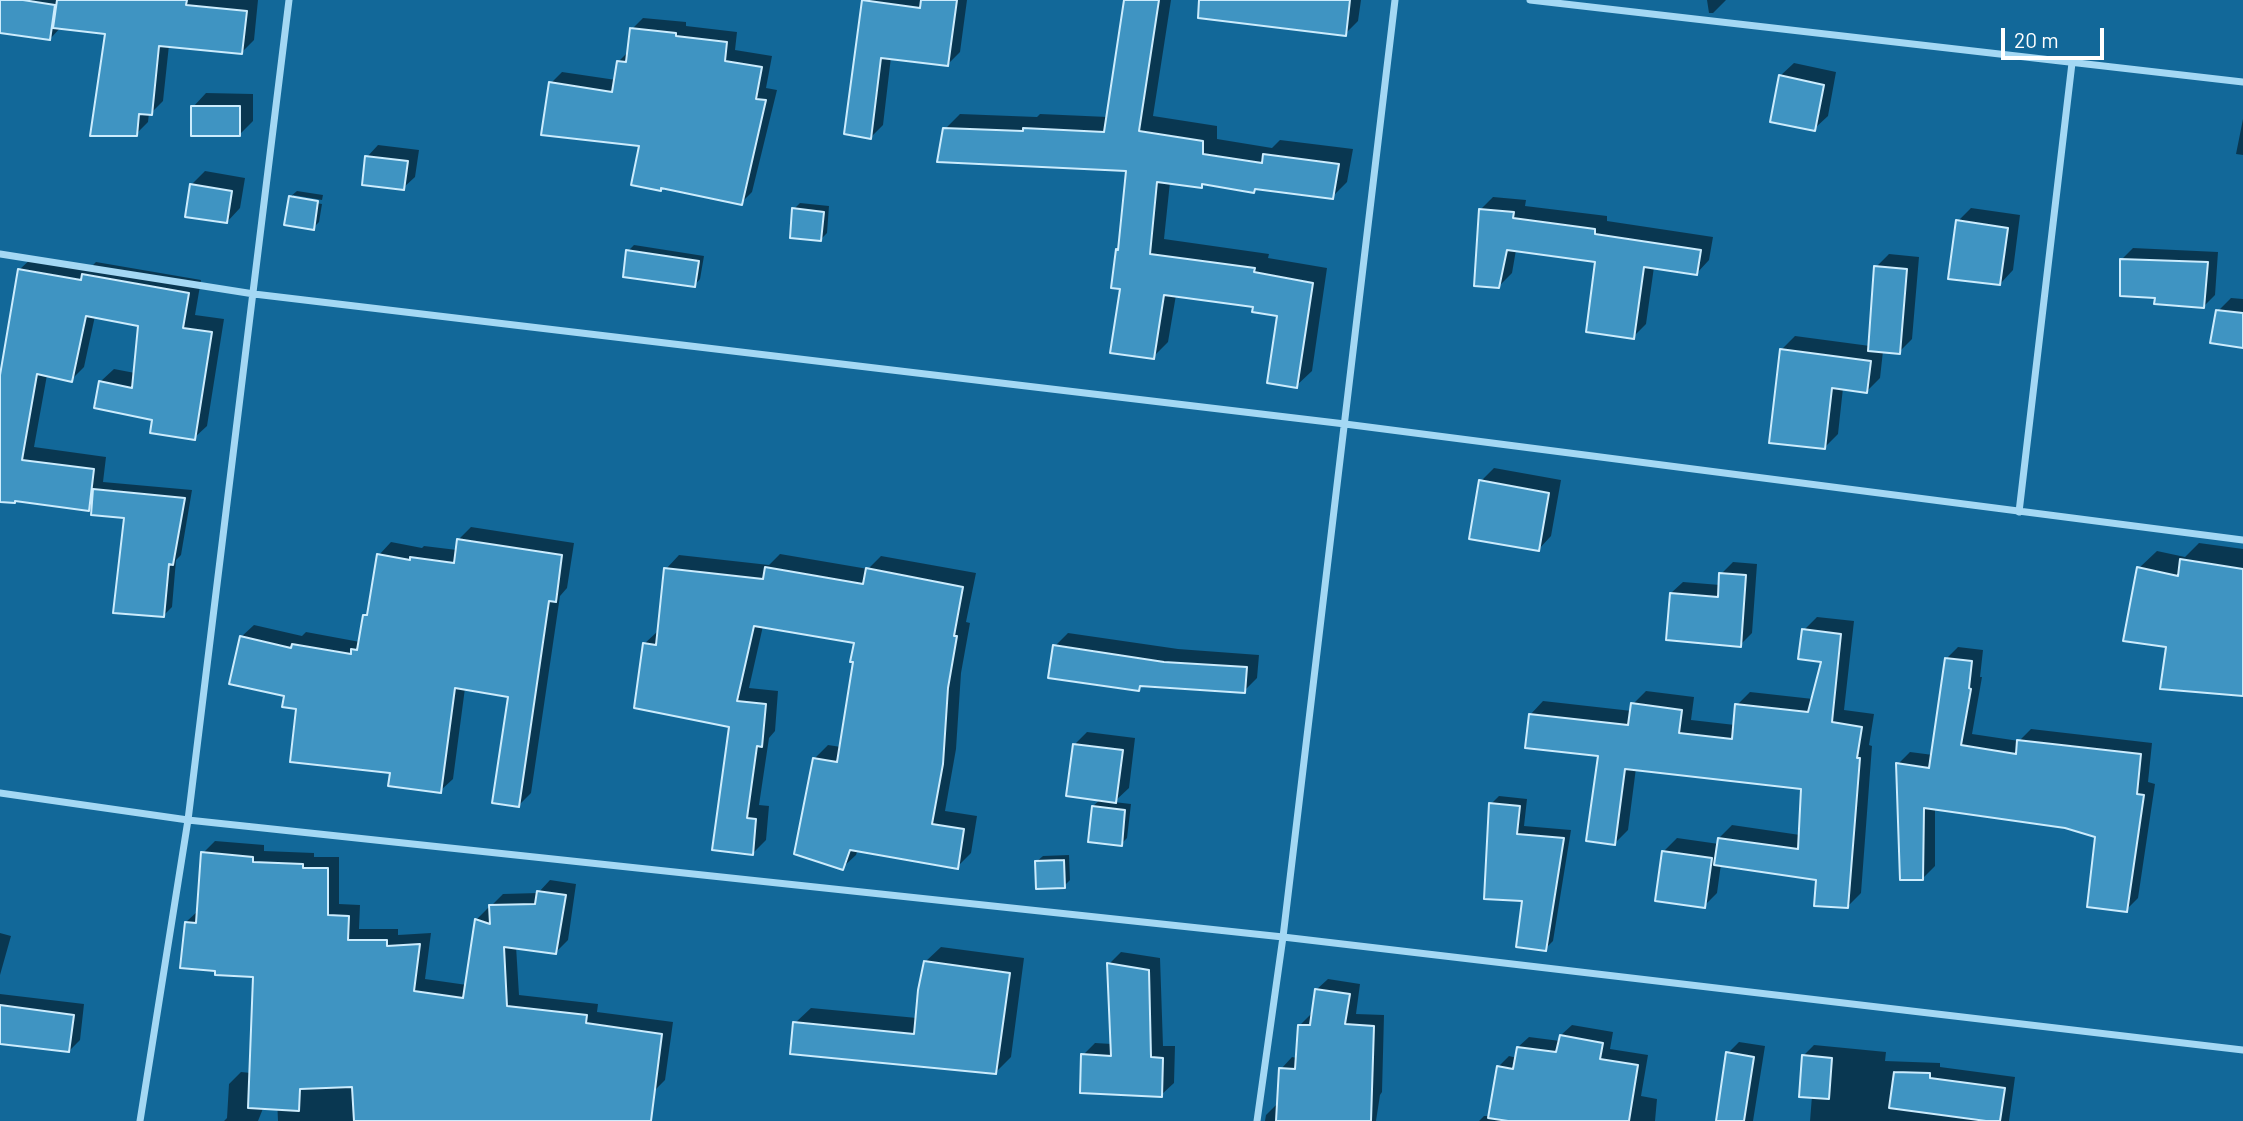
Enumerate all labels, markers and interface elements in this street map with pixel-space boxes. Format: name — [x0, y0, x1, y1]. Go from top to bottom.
scale bar — [2005, 14, 2108, 58]
text: 20 m — [2014, 27, 2059, 52]

